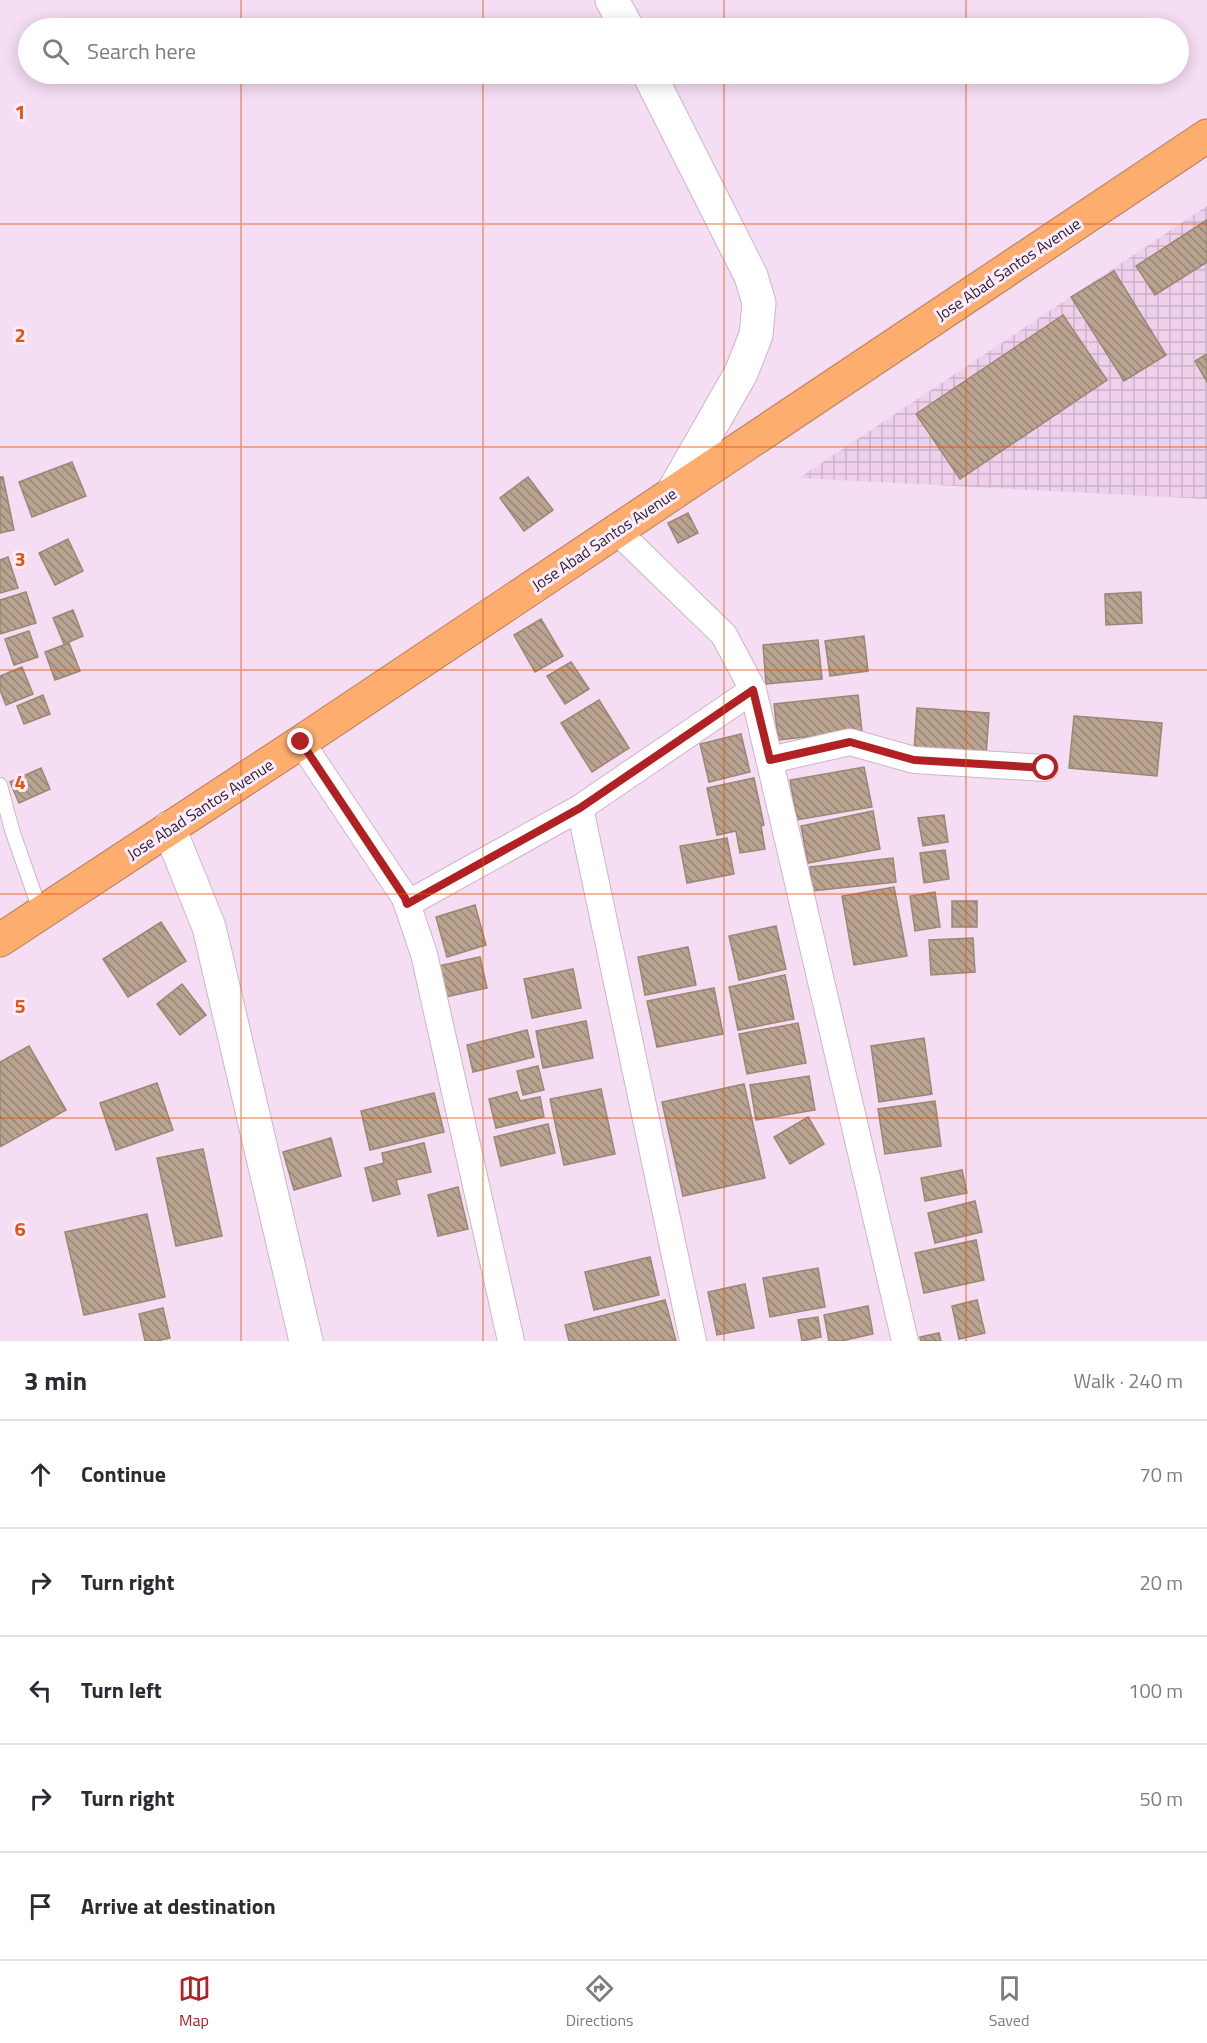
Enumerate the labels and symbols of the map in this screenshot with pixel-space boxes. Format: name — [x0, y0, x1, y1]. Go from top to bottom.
text: 1 — [14, 96, 26, 127]
street label: Jose Abad Santos Avenue — [931, 211, 1085, 327]
text: 2 — [14, 319, 26, 350]
street label: Jose Abad Santos Avenue — [527, 481, 681, 597]
text: 3 — [14, 543, 26, 574]
route end — [287, 728, 313, 754]
street label: Jose Abad Santos Avenue — [122, 753, 278, 865]
route start — [1032, 754, 1058, 780]
text: 4 — [14, 766, 26, 797]
text: 5 — [14, 990, 26, 1021]
text: 6 — [14, 1213, 26, 1244]

